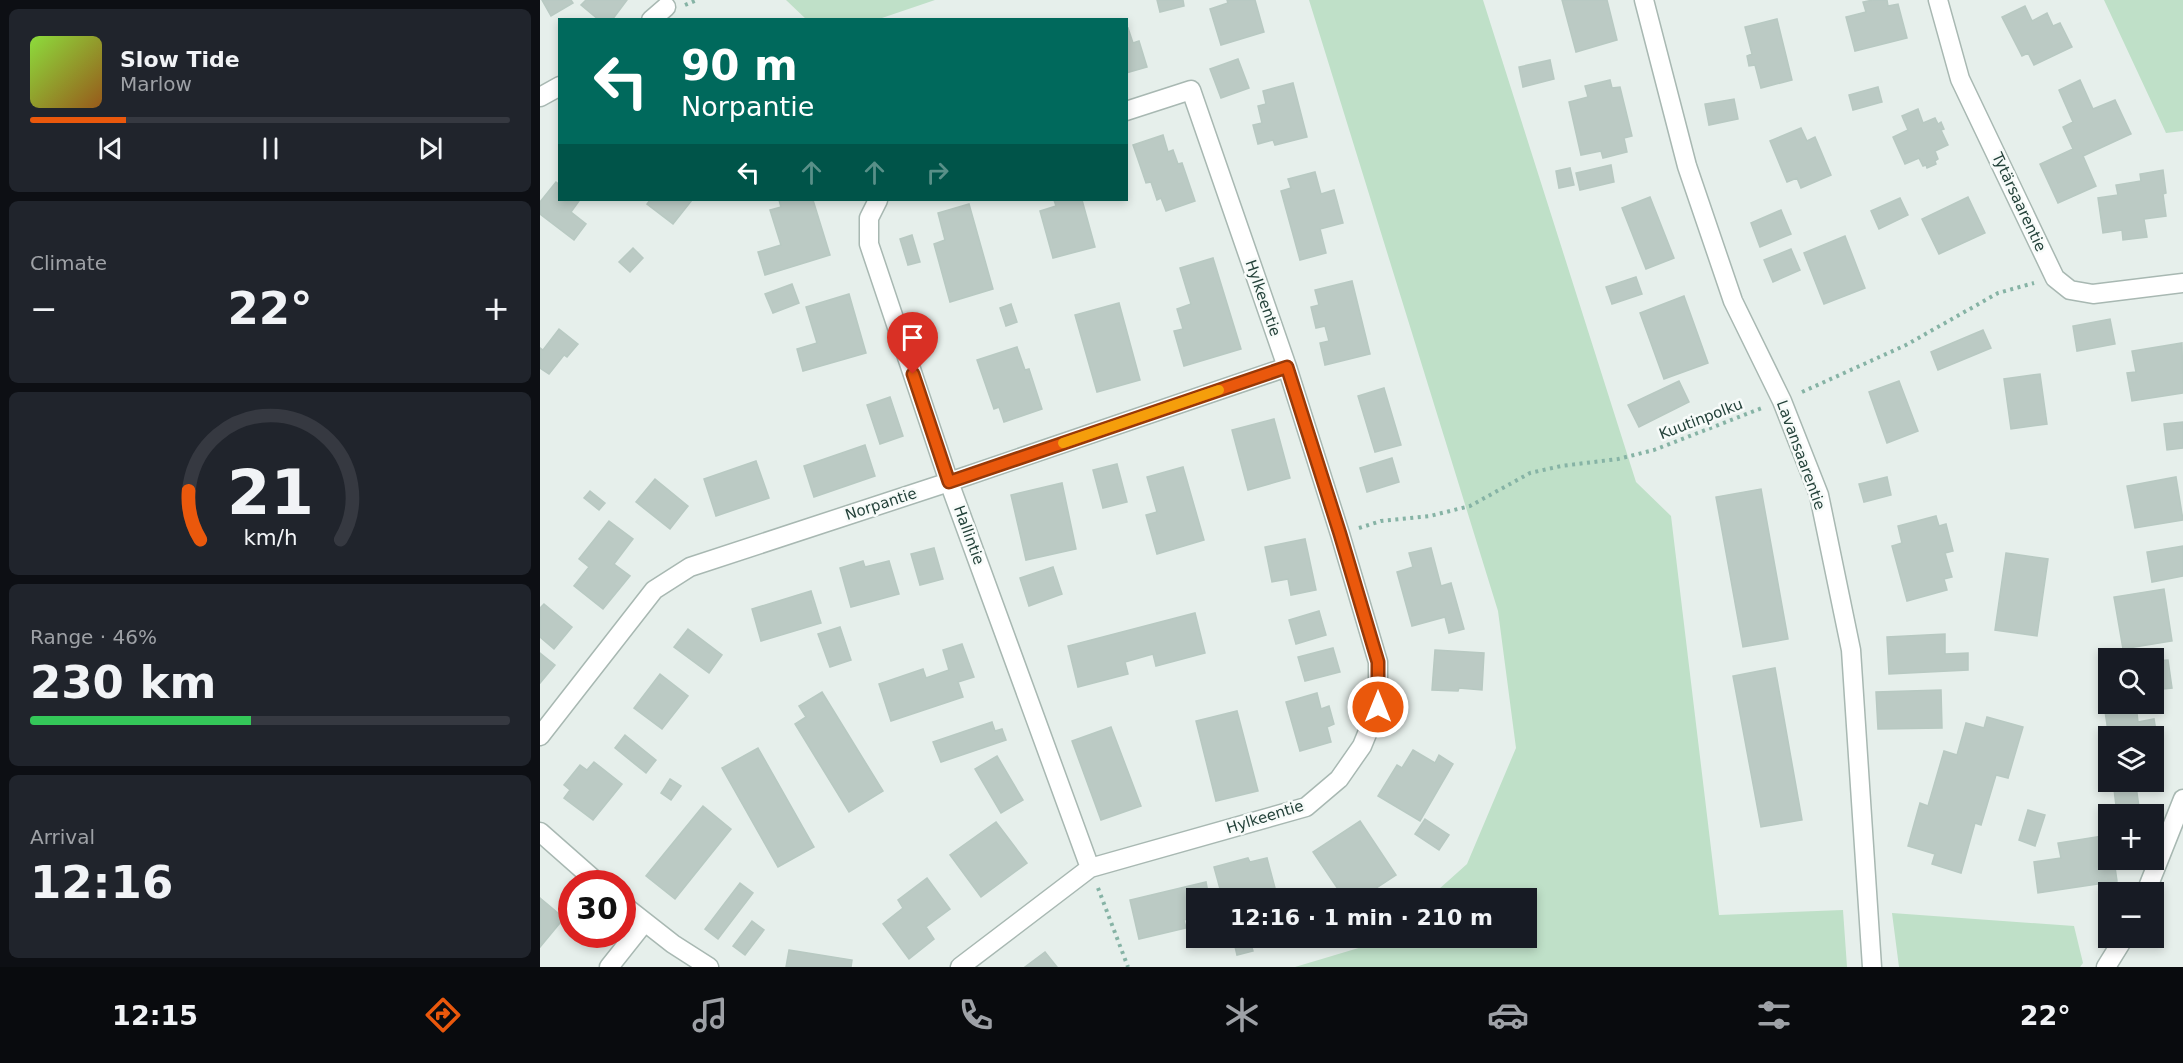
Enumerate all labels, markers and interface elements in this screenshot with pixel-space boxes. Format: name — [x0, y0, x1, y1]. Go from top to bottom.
text: 90 m — [681, 41, 798, 90]
icon: left — [582, 42, 660, 120]
text: Slow Tide — [120, 47, 240, 72]
text: Marlow — [120, 72, 192, 96]
text: Norpantie — [681, 91, 814, 122]
icon: previous — [94, 132, 127, 165]
icon: pause — [254, 132, 287, 165]
icon: next — [414, 132, 447, 165]
street label: Tytärsaarentie — [1988, 149, 2050, 254]
icon: left — [732, 156, 765, 189]
icon: ahead — [795, 156, 828, 189]
icon: ahead — [858, 156, 891, 189]
icon: right — [921, 156, 954, 189]
text: Climate — [30, 251, 107, 275]
street label: Hylkeentie — [1242, 257, 1284, 339]
text: 22° — [227, 282, 313, 335]
text: − — [30, 289, 58, 328]
text: + — [482, 289, 510, 328]
pin — [887, 312, 938, 374]
icon: arrive — [896, 321, 929, 354]
street label: Kuutinpolku — [1657, 395, 1745, 443]
street label: Lavansaarentie — [1773, 398, 1829, 512]
text: 21 — [227, 457, 313, 530]
street label: Norpantie — [843, 484, 919, 524]
street label: Hallintie — [950, 503, 988, 567]
text: km/h — [243, 526, 297, 551]
text: Range · 46% — [30, 625, 157, 649]
map controls — [2098, 648, 2164, 948]
button: search — [2098, 648, 2164, 714]
text: 230 km — [30, 656, 216, 709]
position arrow — [1346, 675, 1410, 739]
button: layers — [2098, 726, 2164, 792]
street label: Hylkeentie — [1224, 797, 1306, 837]
button: + — [2098, 804, 2164, 870]
text: Arrival — [30, 825, 95, 849]
text: 12:16 — [30, 856, 173, 909]
speed limit sign: 30 — [558, 870, 636, 948]
button: − — [2098, 882, 2164, 948]
text: 12:16 · 1 min · 210 m — [1230, 905, 1493, 930]
icon: directions — [422, 994, 464, 1036]
icon: music — [689, 994, 731, 1036]
icon: phone — [955, 994, 997, 1036]
icon: climate — [1221, 994, 1263, 1036]
icon: car — [1487, 994, 1529, 1036]
icon: filters — [1753, 994, 1795, 1036]
text: 12:15 — [112, 1000, 198, 1031]
text: 22° — [2020, 1000, 2071, 1031]

